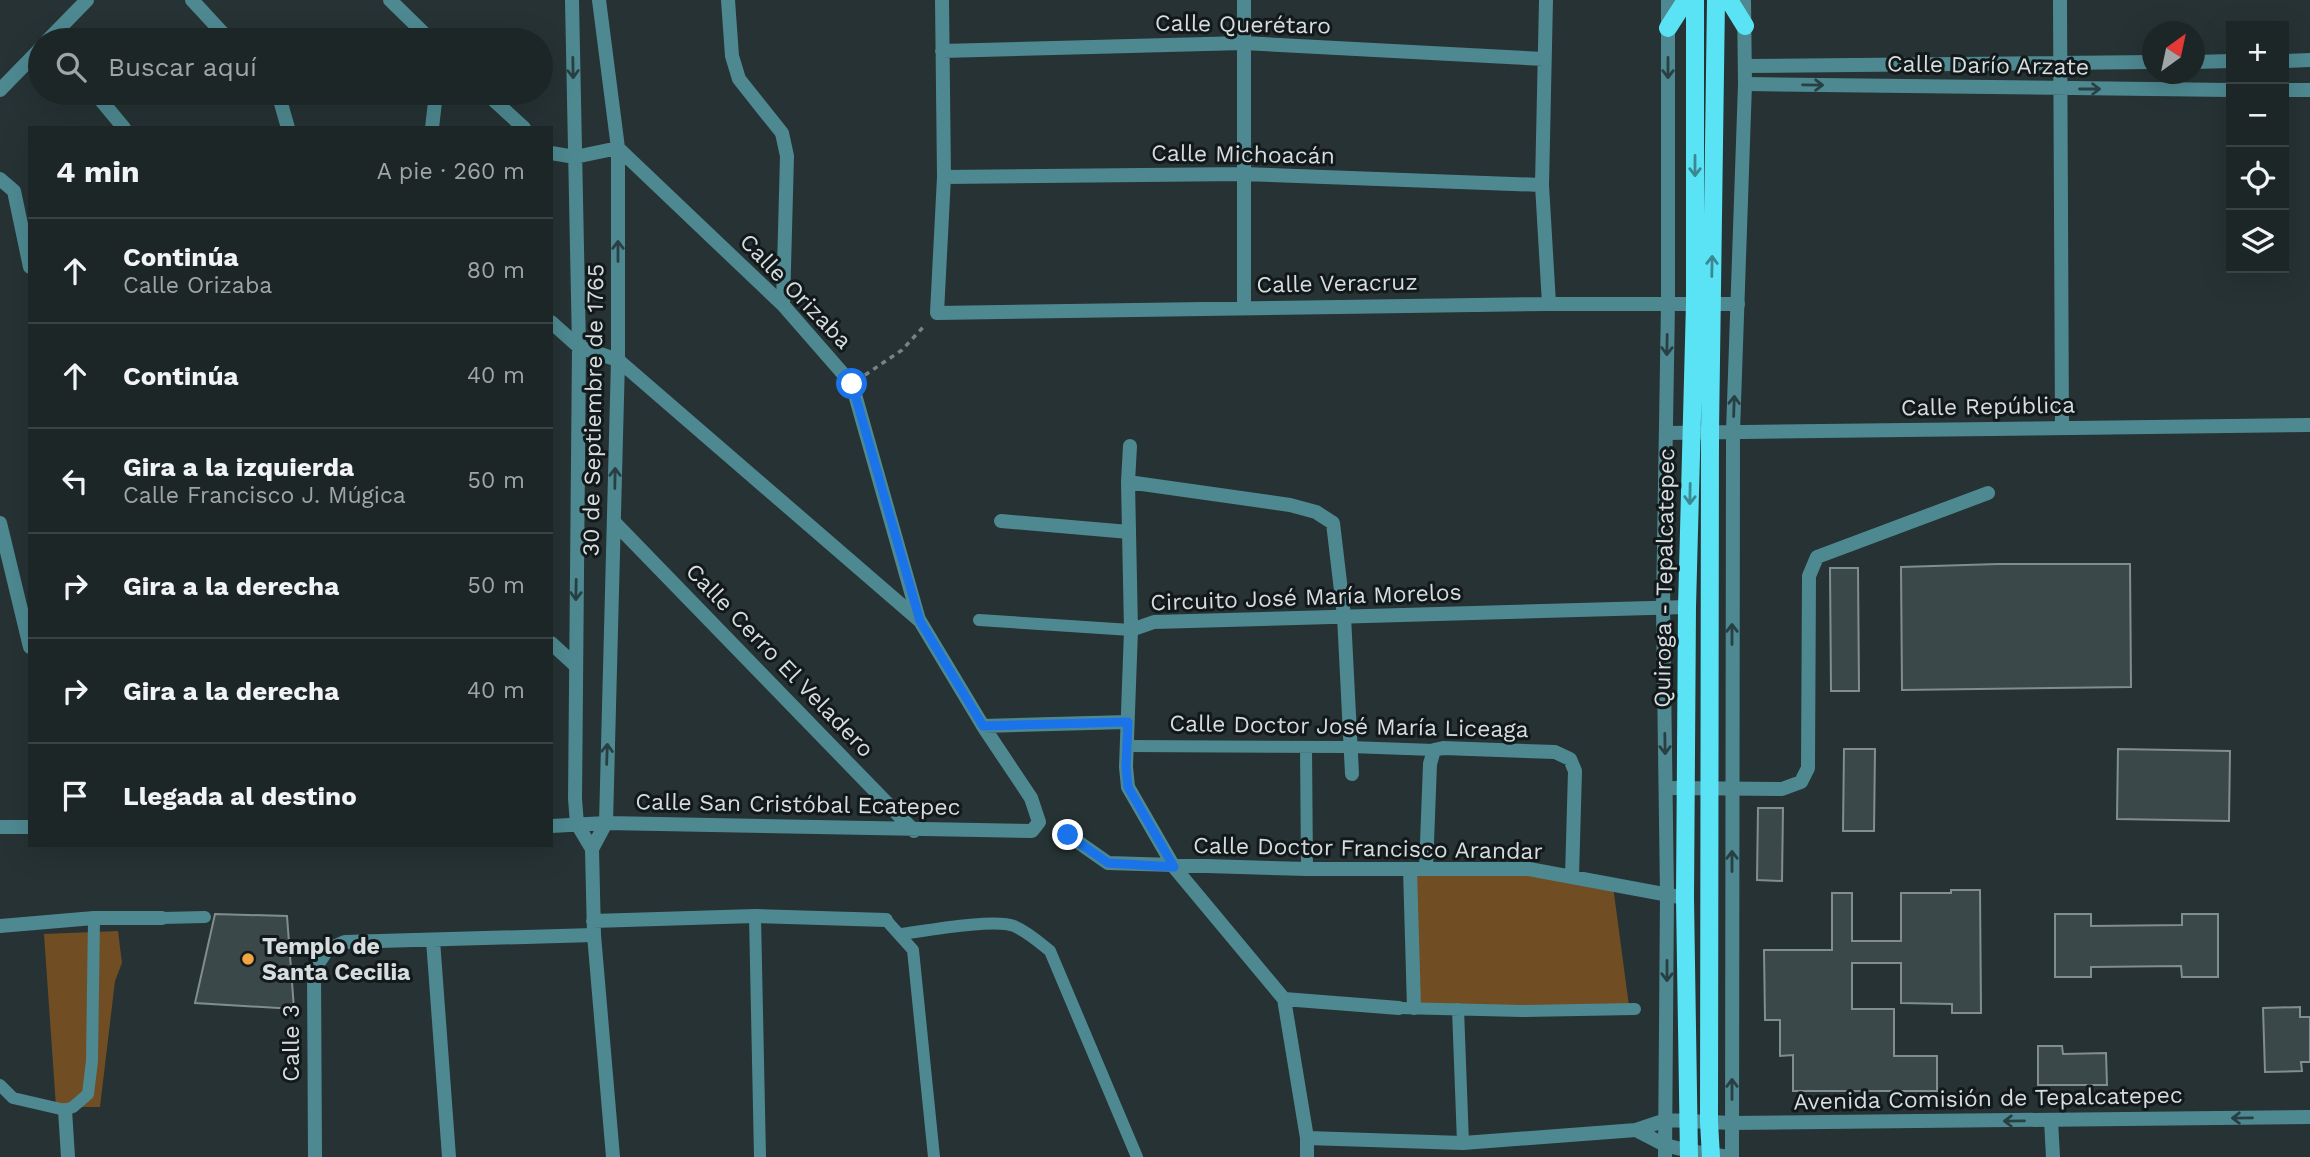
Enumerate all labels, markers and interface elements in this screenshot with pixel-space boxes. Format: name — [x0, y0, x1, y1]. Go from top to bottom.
street label: Calle Querétaro — [1155, 9, 1331, 40]
north arrow — [2142, 21, 2205, 84]
map controls — [2226, 21, 2289, 273]
button: + — [2226, 21, 2289, 84]
search box — [28, 28, 553, 105]
icon: search — [52, 48, 90, 86]
street label: Calle Darío Arzate — [1887, 50, 2089, 81]
text: Buscar aquí — [108, 52, 257, 82]
one-way arrow — [567, 56, 580, 79]
one-way arrow — [1661, 56, 1675, 79]
one-way arrow — [1802, 78, 1825, 92]
one-way arrow — [2078, 82, 2101, 96]
button: − — [2226, 84, 2289, 147]
street label: Calle Michoacán — [1151, 139, 1335, 170]
button: locate — [2226, 147, 2289, 210]
text: 4 min — [56, 154, 140, 189]
one-way arrow — [1688, 154, 1702, 177]
text: A pie · 260 m — [377, 158, 525, 185]
button: layers — [2226, 210, 2289, 273]
street label: Calle Orizaba — [734, 228, 857, 354]
one-way arrow — [611, 239, 625, 262]
text: Continúa — [123, 242, 239, 272]
icon: ahead — [56, 252, 94, 290]
one-way arrow — [1706, 255, 1719, 278]
text: 80 m — [467, 257, 525, 284]
street label: 30 de Septiembre de 1765 — [577, 263, 610, 557]
street label: Calle Veracruz — [1256, 269, 1418, 298]
text: Calle Orizaba — [123, 272, 272, 299]
one-way arrow — [1661, 333, 1674, 356]
icon: ahead — [56, 357, 94, 395]
text: Continúa — [123, 361, 239, 391]
text: 40 m — [467, 362, 525, 389]
route start — [836, 368, 867, 399]
street label: Calle República — [1901, 391, 2075, 422]
one-way arrow — [1727, 395, 1741, 418]
street label: Quiroga - Tepalcatepec — [1649, 448, 1680, 708]
text: Gira a la izquierda — [123, 452, 354, 482]
icon: left — [56, 462, 94, 500]
text: 50 m — [468, 467, 525, 494]
one-way arrow — [609, 467, 622, 490]
text: Calle Francisco J. Múgica — [123, 482, 406, 509]
one-way arrow — [1683, 482, 1697, 505]
street label: Calle Cerro El Veladero — [680, 558, 879, 763]
icon: right — [56, 567, 94, 605]
text: Gira a la derecha — [123, 571, 339, 601]
text: 50 m — [468, 572, 525, 599]
one-way arrow — [569, 578, 583, 601]
street label: Circuito José María Morelos — [1150, 579, 1462, 616]
one-way arrow — [1726, 623, 1739, 646]
icon: right — [56, 672, 94, 710]
text: Gira a la derecha — [123, 676, 339, 706]
text: 40 m — [467, 677, 525, 704]
street label: Calle Doctor José María Liceaga — [1169, 710, 1529, 743]
one-way arrow — [1658, 732, 1672, 755]
one-way arrow — [600, 743, 613, 766]
icon: arrive — [56, 777, 94, 815]
text: Llegada al destino — [123, 781, 357, 811]
street label: Calle San Cristóbal Ecatepec — [635, 788, 961, 821]
route end — [1052, 819, 1083, 850]
street label: Calle Doctor Francisco Arandar — [1193, 832, 1543, 865]
one-way arrow — [1725, 850, 1739, 873]
place label: Templo de Santa Cecilia — [262, 933, 411, 986]
marker: Templo de Santa Cecilia — [240, 951, 256, 967]
one-way arrow — [1660, 959, 1674, 982]
street label: Calle 3 — [278, 1004, 305, 1082]
one-way arrow — [1725, 1078, 1739, 1101]
street label: Avenida Comisión de Tepalcatepec — [1793, 1082, 2183, 1115]
one-way arrow — [2231, 1111, 2254, 1125]
one-way arrow — [2003, 1114, 2026, 1128]

